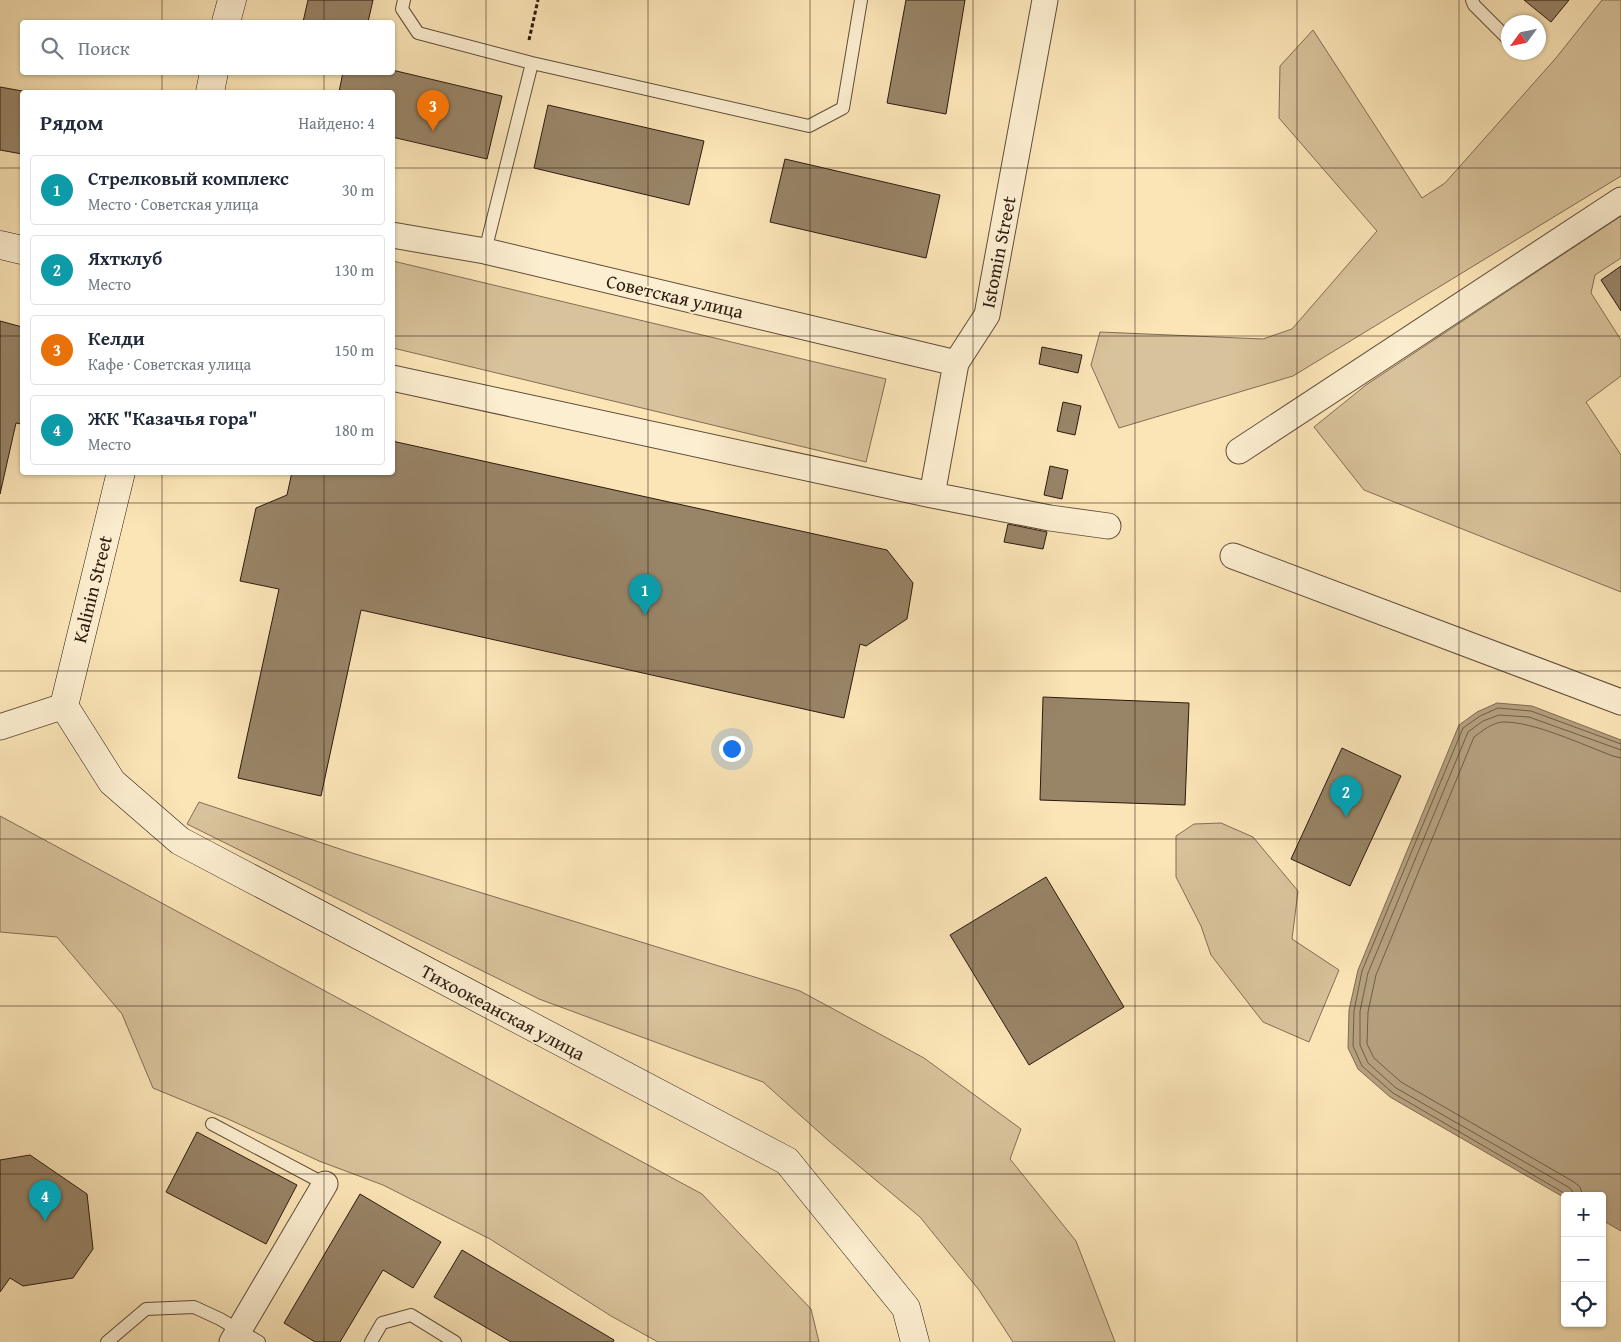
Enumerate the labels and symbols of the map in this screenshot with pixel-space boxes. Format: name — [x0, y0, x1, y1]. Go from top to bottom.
north arrow — [1501, 15, 1546, 60]
pin: 3 — [417, 90, 449, 131]
street label: Istomin Street — [973, 193, 1023, 310]
street label: Советская улица — [604, 267, 746, 325]
street label: Kalinin Street — [65, 532, 119, 646]
pin: 1 — [629, 574, 661, 615]
your location — [719, 736, 745, 762]
pin: 2 — [1330, 776, 1362, 817]
street label: Тихоокеанская улица — [416, 957, 590, 1067]
pin: 4 — [29, 1180, 61, 1221]

